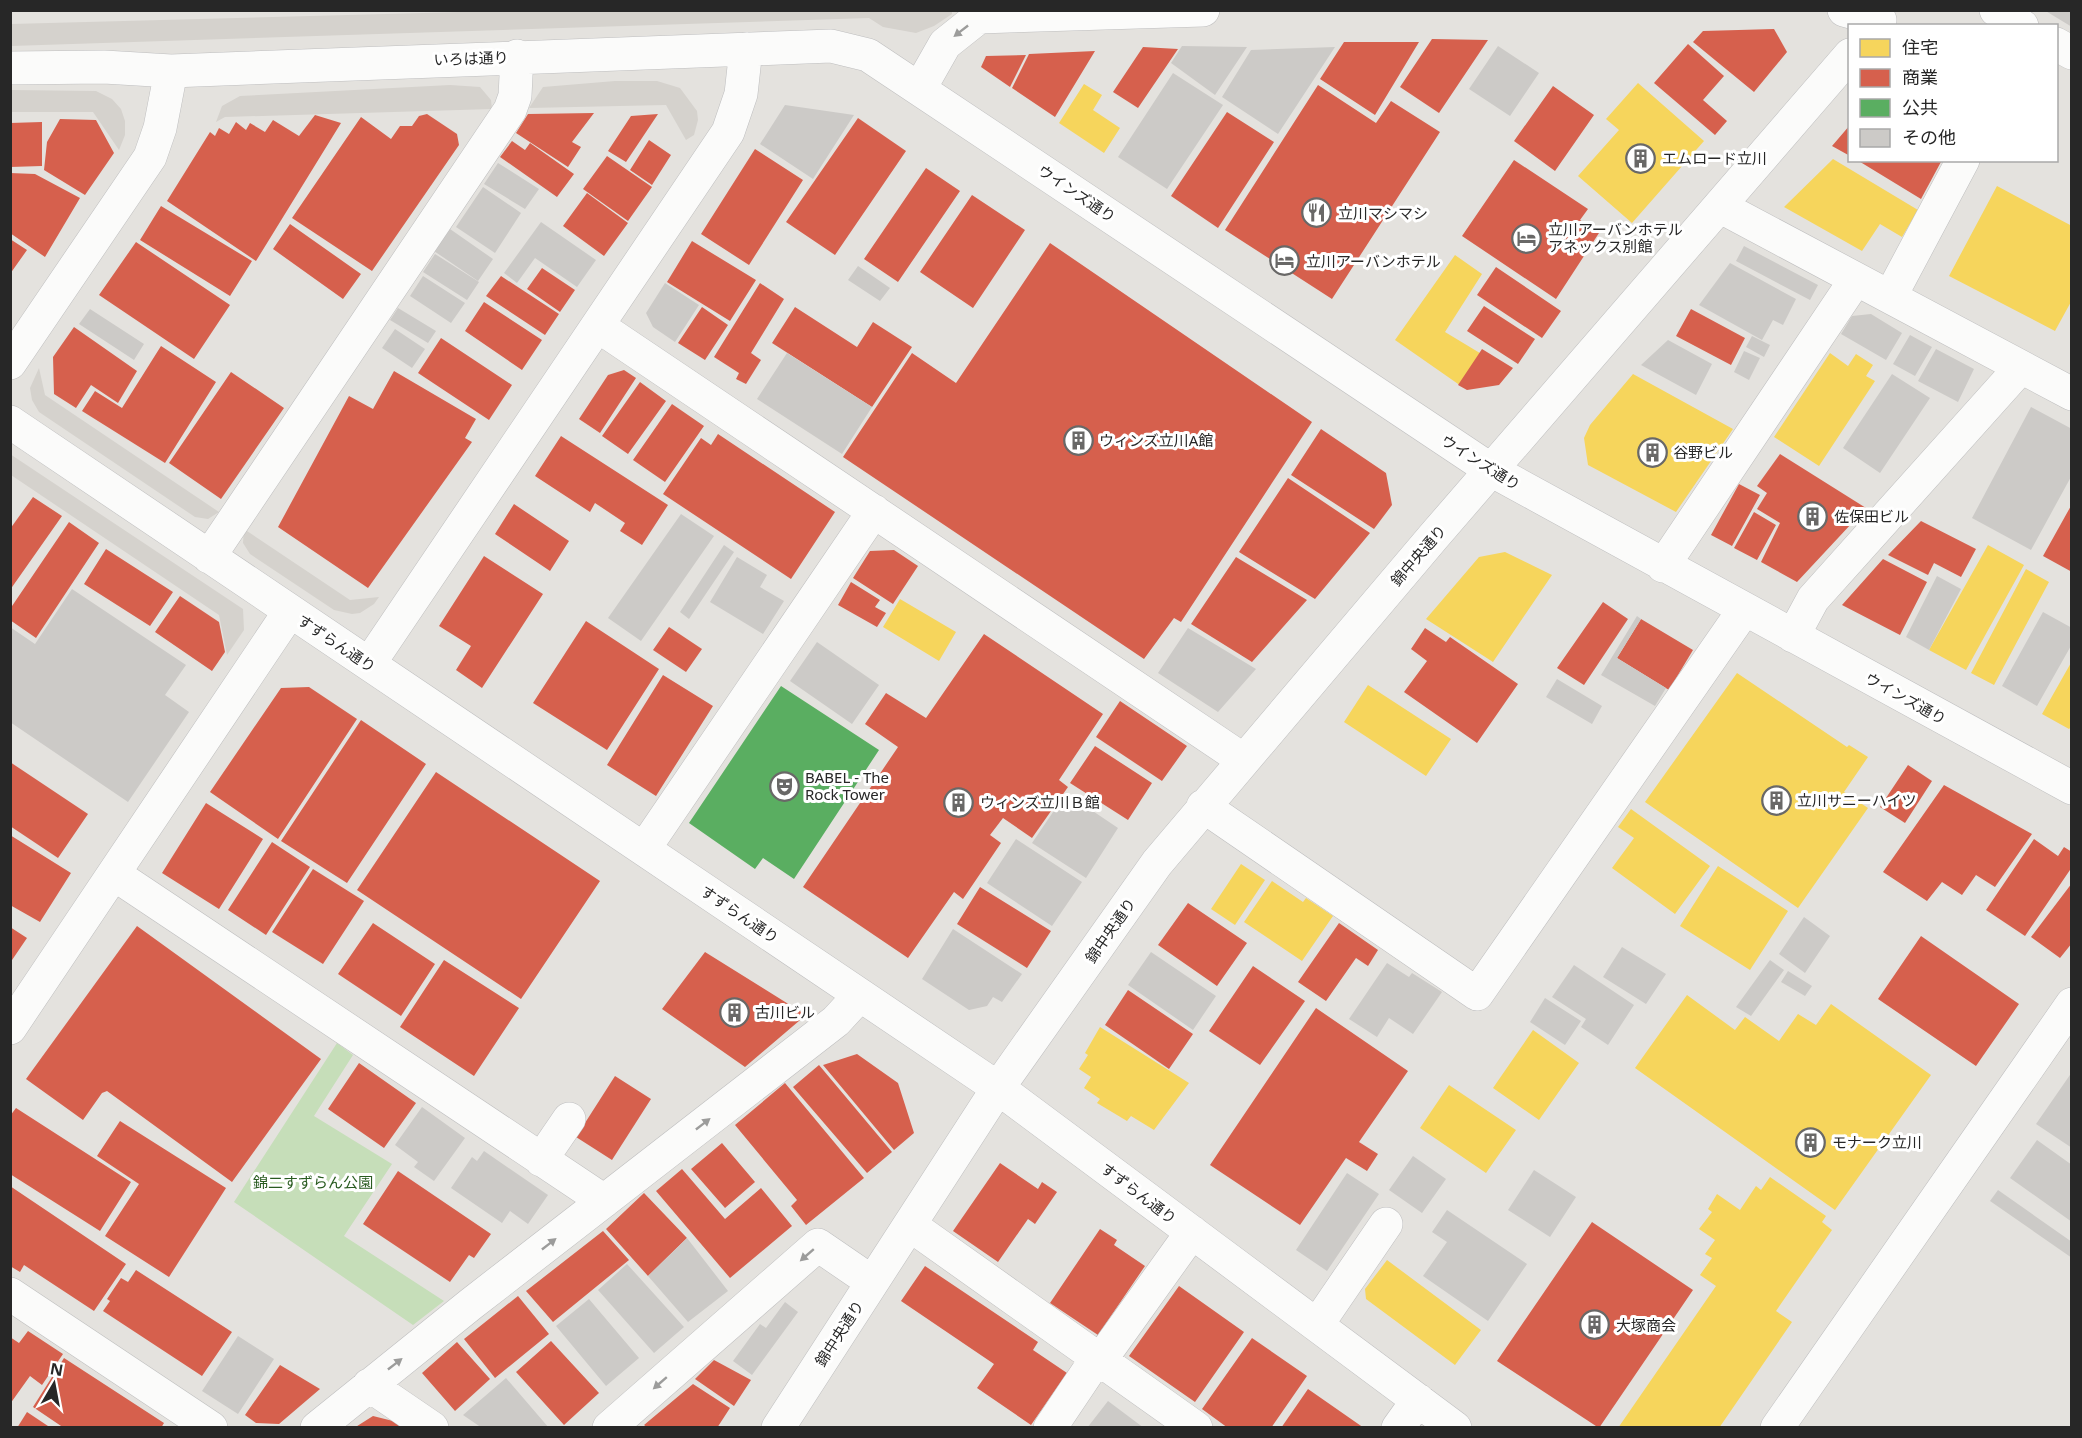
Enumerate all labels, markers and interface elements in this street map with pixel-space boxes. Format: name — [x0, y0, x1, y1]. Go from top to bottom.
legend — [1848, 24, 2058, 162]
one-way arrow — [953, 25, 968, 37]
text: 住宅 — [1902, 35, 1938, 59]
street label: いろは通り — [433, 47, 509, 69]
text: 商業 — [1902, 65, 1938, 89]
text: 公共 — [1902, 95, 1938, 119]
text: その他 — [1902, 125, 1956, 149]
building icon: エムロード立川 — [1625, 142, 1657, 174]
place label: エムロード立川 — [1662, 148, 1767, 168]
street label: ウインズ通り — [1034, 160, 1120, 226]
restaurant icon: 立川マシマシ — [1301, 197, 1333, 229]
place label: 立川マシマシ — [1338, 203, 1428, 223]
place label: 立川アーバンホテル アネックス別館 — [1548, 219, 1683, 256]
hotel icon: 立川アーバンホテル アネックス別館 — [1511, 222, 1543, 254]
hotel icon: 立川アーバンホテル — [1269, 245, 1301, 277]
place label: 立川アーバンホテル — [1306, 251, 1441, 271]
building icon: ウィンズ立川A館 — [1062, 424, 1094, 456]
place label: ウィンズ立川A館 — [1099, 430, 1213, 450]
street label: ウインズ通り — [1438, 430, 1524, 494]
building icon: 谷野ビル — [1636, 436, 1668, 468]
place label: 谷野ビル — [1673, 442, 1733, 462]
building icon: 佐保田ビル — [1797, 500, 1829, 532]
place label: 佐保田ビル — [1834, 506, 1909, 526]
street label: 錦中央通り — [1386, 520, 1450, 590]
street label: すずらん通り — [294, 610, 380, 676]
street label: ウインズ通り — [1862, 668, 1950, 728]
place label: BABEL - The Rock Tower — [805, 767, 889, 804]
theatre icon: BABEL - The Rock Tower — [768, 770, 800, 802]
building icon: 立川サニーハイツ — [1760, 784, 1792, 816]
building icon: ウィンズ立川Ｂ館 — [943, 786, 975, 818]
place label: 立川サニーハイツ — [1797, 790, 1916, 810]
place label: ウィンズ立川Ｂ館 — [980, 792, 1100, 812]
street label: すずらん通り — [697, 881, 783, 947]
street label: 錦中央通り — [1080, 894, 1140, 966]
building icon: 古川ビル — [718, 996, 750, 1028]
place label: 古川ビル — [755, 1002, 815, 1022]
one-way arrow — [695, 1119, 710, 1131]
building icon: モナーク立川 — [1795, 1126, 1827, 1158]
place label: モナーク立川 — [1832, 1132, 1922, 1152]
street label: すずらん通り — [1097, 1158, 1181, 1228]
park label: 錦二すずらん公園 — [253, 1172, 373, 1192]
one-way arrow — [541, 1238, 556, 1250]
one-way arrow — [800, 1248, 815, 1261]
street label: 錦中央通り — [810, 1296, 868, 1370]
building icon: 大塚商会 — [1579, 1309, 1611, 1341]
place label: 大塚商会 — [1616, 1315, 1676, 1335]
north arrow — [24, 1354, 84, 1414]
text: N — [48, 1357, 65, 1381]
one-way arrow — [387, 1358, 403, 1371]
one-way arrow — [653, 1376, 668, 1389]

